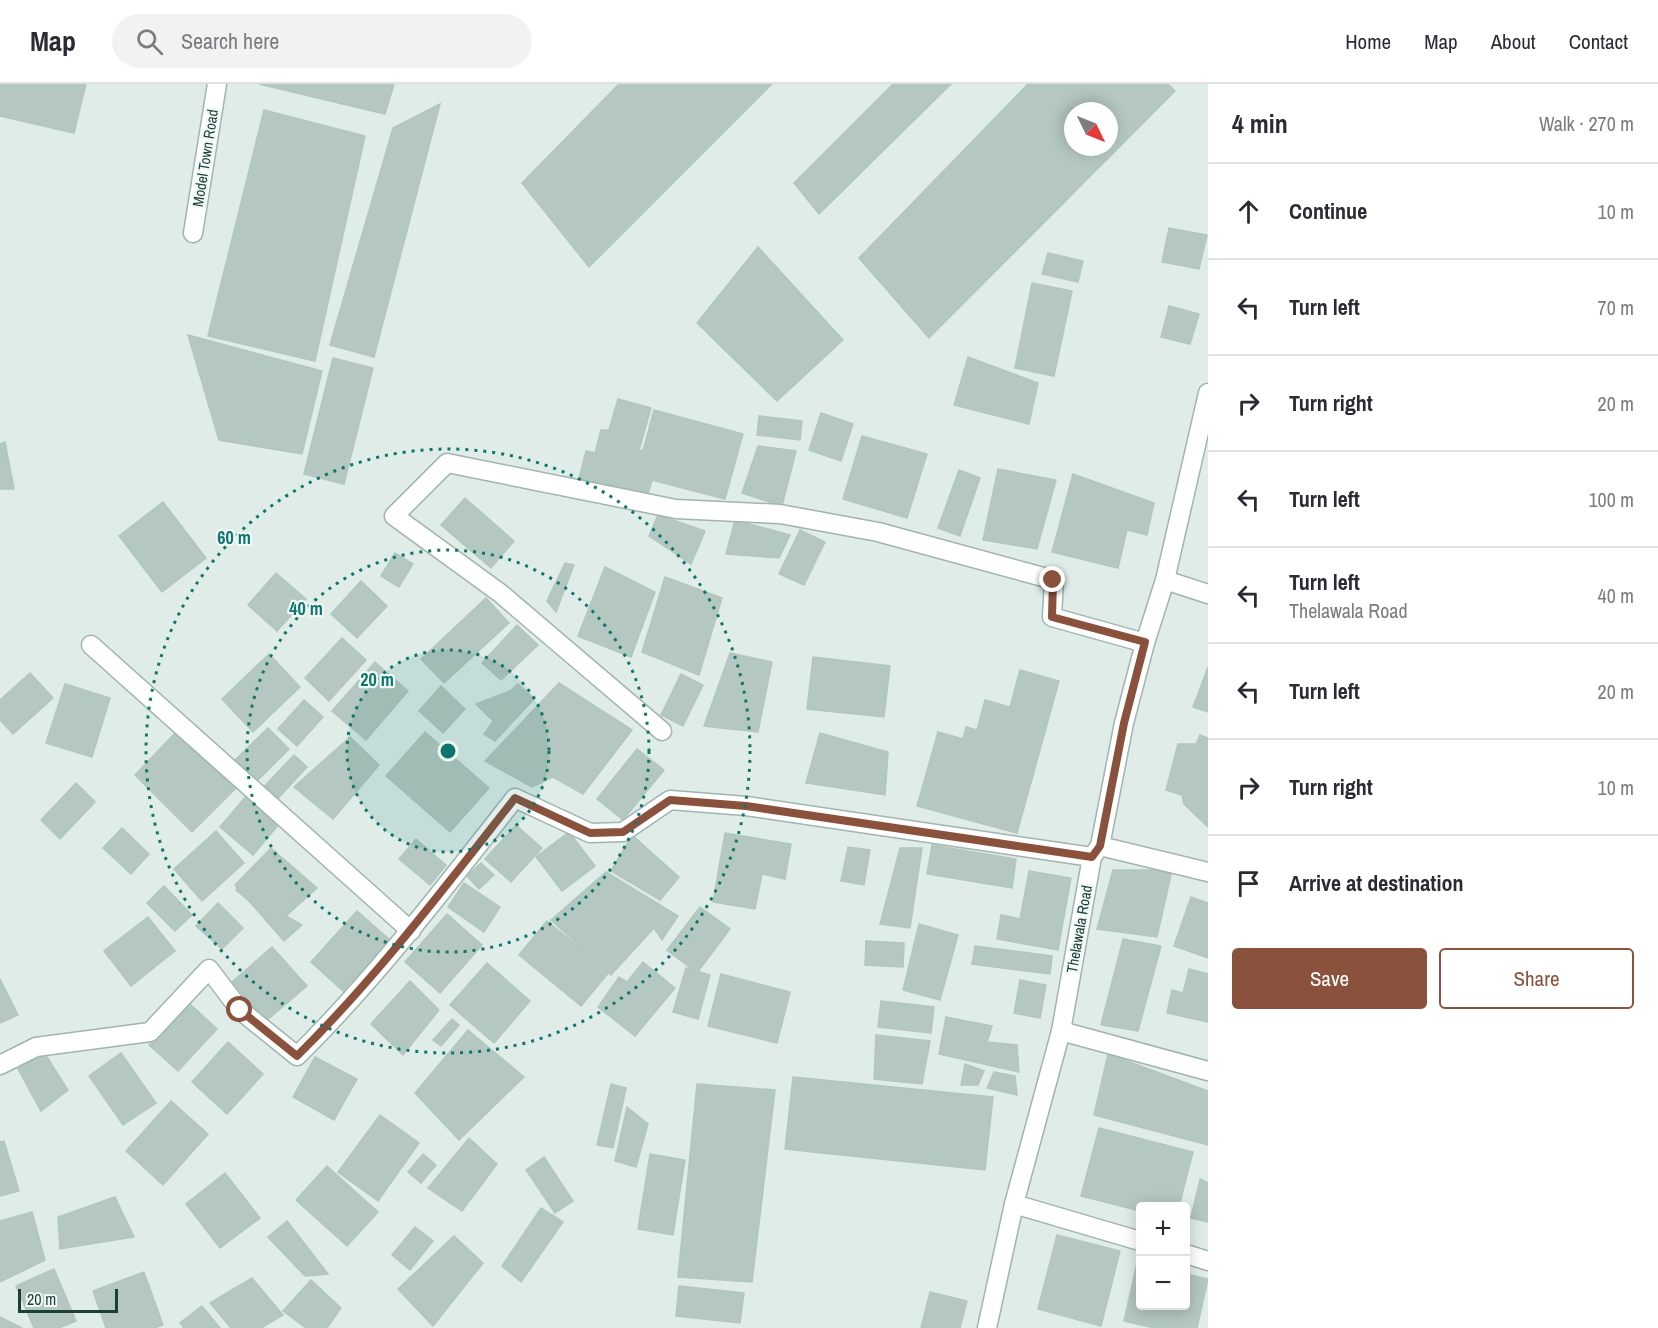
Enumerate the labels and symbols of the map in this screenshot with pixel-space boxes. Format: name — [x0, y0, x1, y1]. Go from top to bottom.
north arrow — [1064, 102, 1118, 156]
street label: Model Town Road — [187, 108, 223, 208]
text: 60 m — [217, 525, 251, 550]
route end — [1039, 566, 1065, 592]
text: 40 m — [289, 596, 323, 621]
text: 20 m — [360, 667, 394, 692]
centre of rings — [438, 741, 458, 761]
street label: Thelawala Road — [1061, 883, 1097, 975]
route start — [226, 996, 252, 1022]
scale bar — [18, 1286, 118, 1314]

